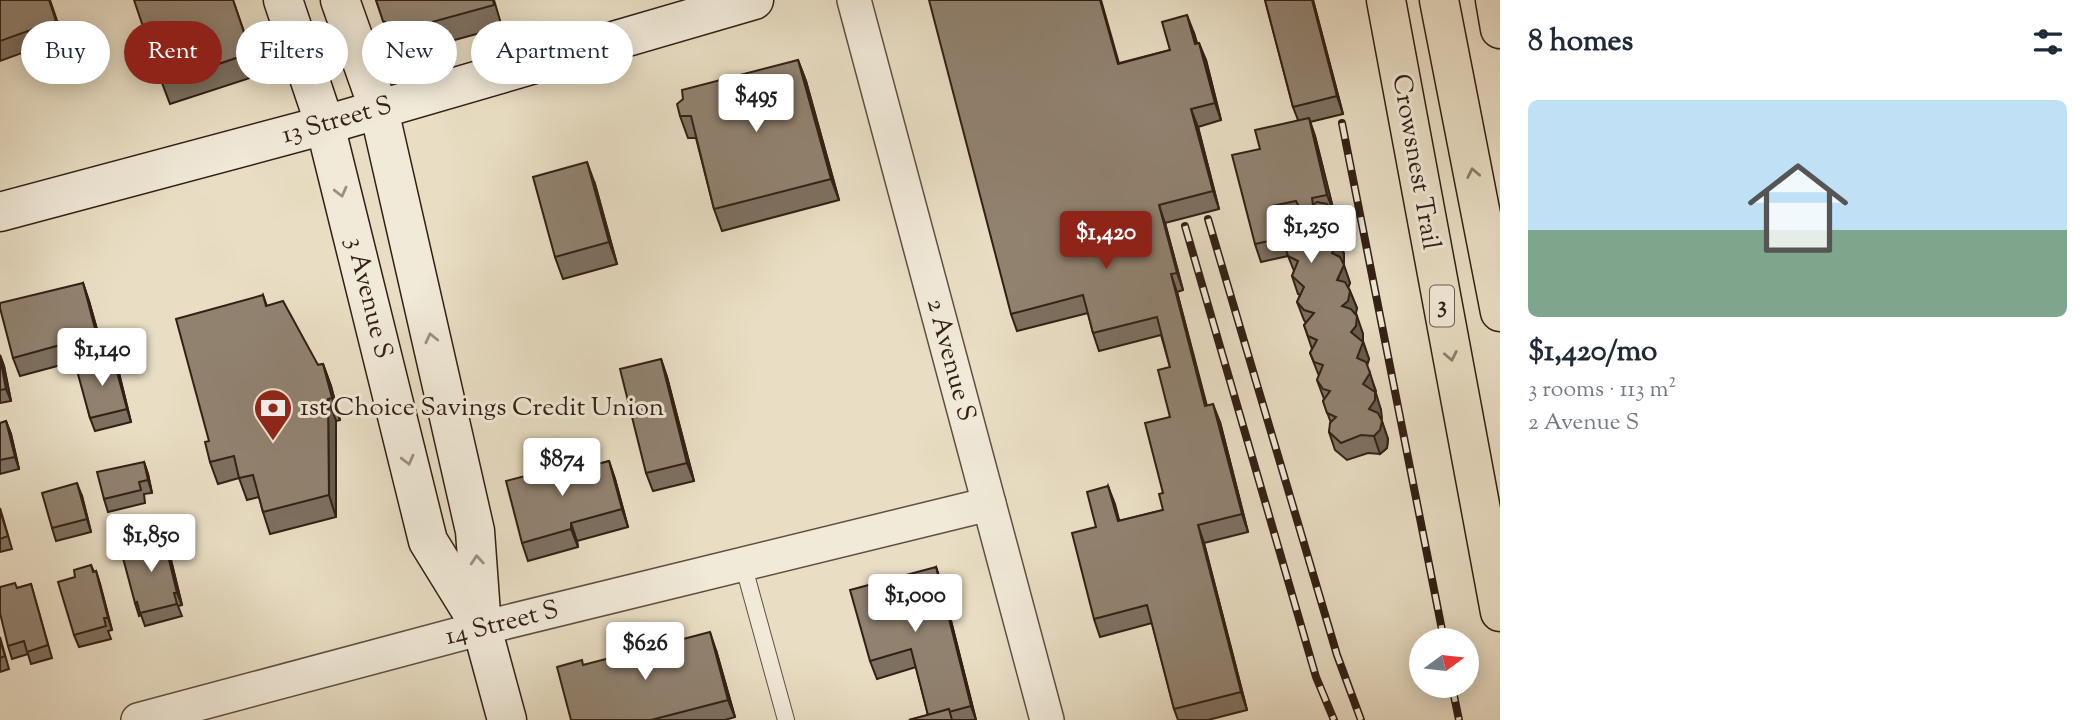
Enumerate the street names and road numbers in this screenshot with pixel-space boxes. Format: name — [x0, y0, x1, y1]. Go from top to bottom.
street label: Crowsnest Trail — [1381, 71, 1449, 253]
street label: 13 Street S — [278, 88, 396, 154]
street label: 3 Avenue S — [335, 233, 401, 363]
road number: 3 — [1430, 286, 1454, 326]
street label: 2 Avenue S — [916, 295, 984, 425]
street label: 14 Street S — [441, 592, 563, 656]

